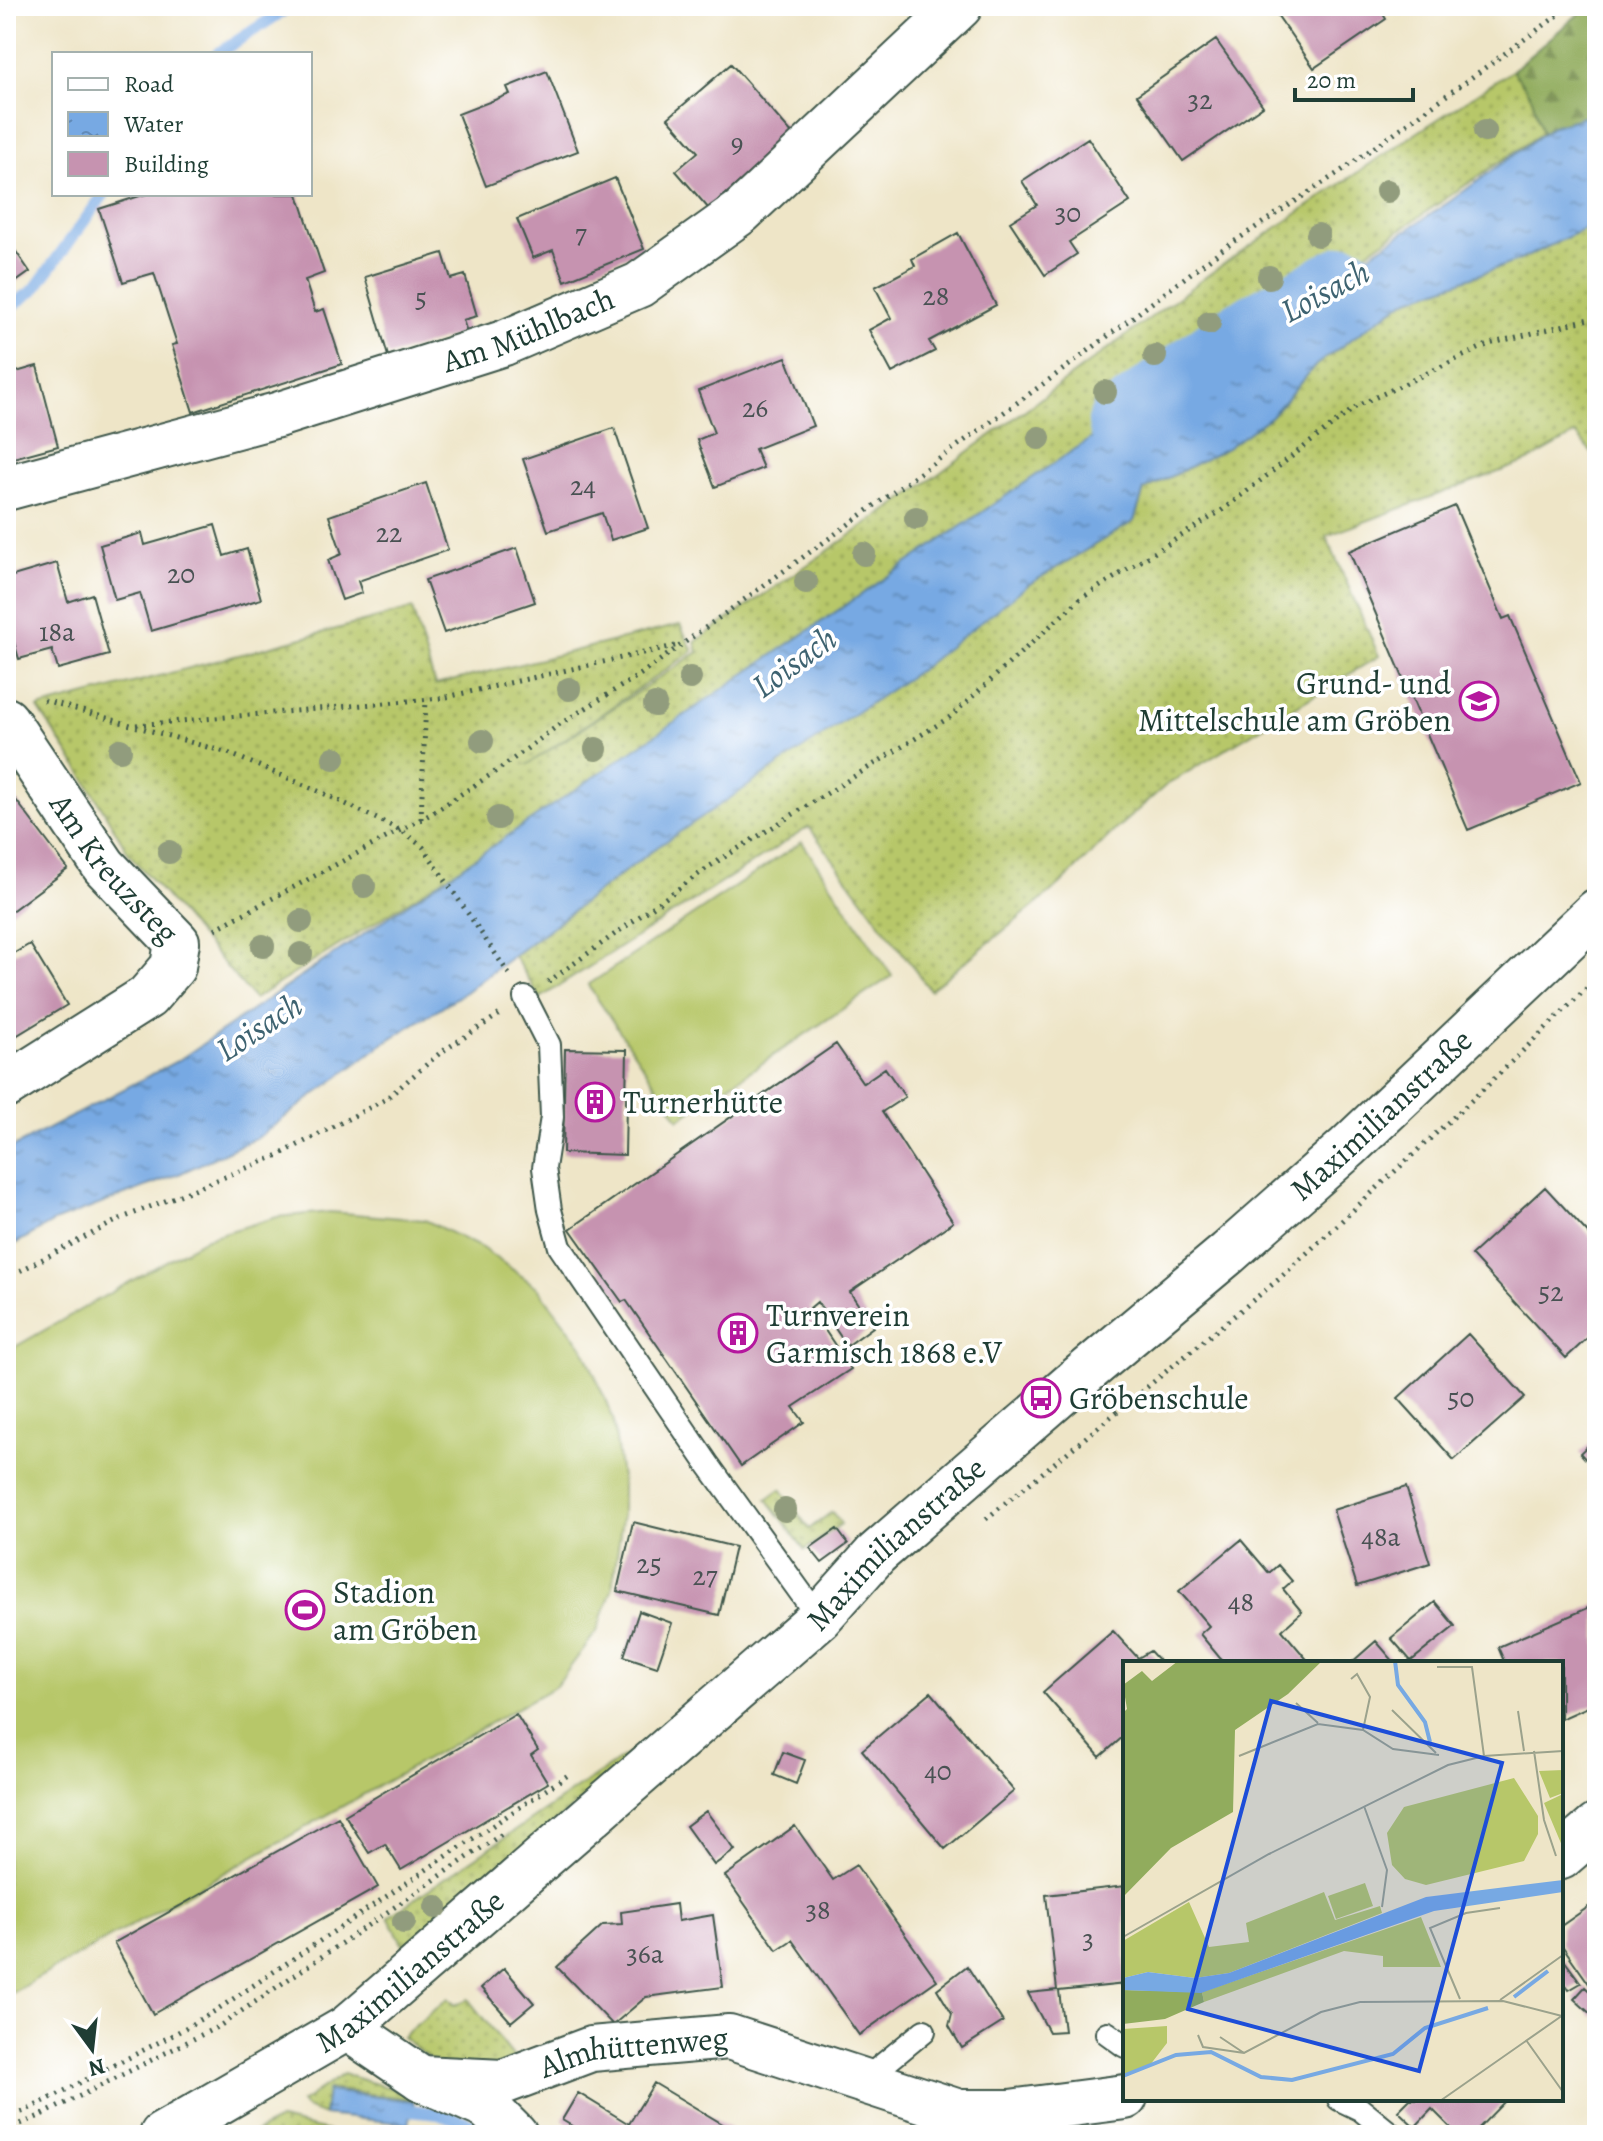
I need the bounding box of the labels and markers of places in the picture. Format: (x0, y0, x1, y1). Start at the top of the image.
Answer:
place label: Grund- und Mittelschule am Gröben (1138, 661, 1452, 742)
school or university icon: Grund- und Mittelschule am Gröben (1458, 680, 1500, 722)
place label: Turnerhütte (623, 1080, 783, 1124)
building icon: Turnerhütte (574, 1081, 616, 1123)
place label: Turnverein Garmisch 1868 e.V (766, 1293, 1003, 1374)
building icon: Turnverein Garmisch 1868 e.V (717, 1312, 759, 1354)
place label: Gröbenschule (1069, 1376, 1249, 1420)
bus stop icon: Gröbenschule (1020, 1377, 1062, 1419)
place label: Stadion am Gröben (333, 1570, 478, 1651)
sports icon: Stadion am Gröben (284, 1589, 326, 1631)

